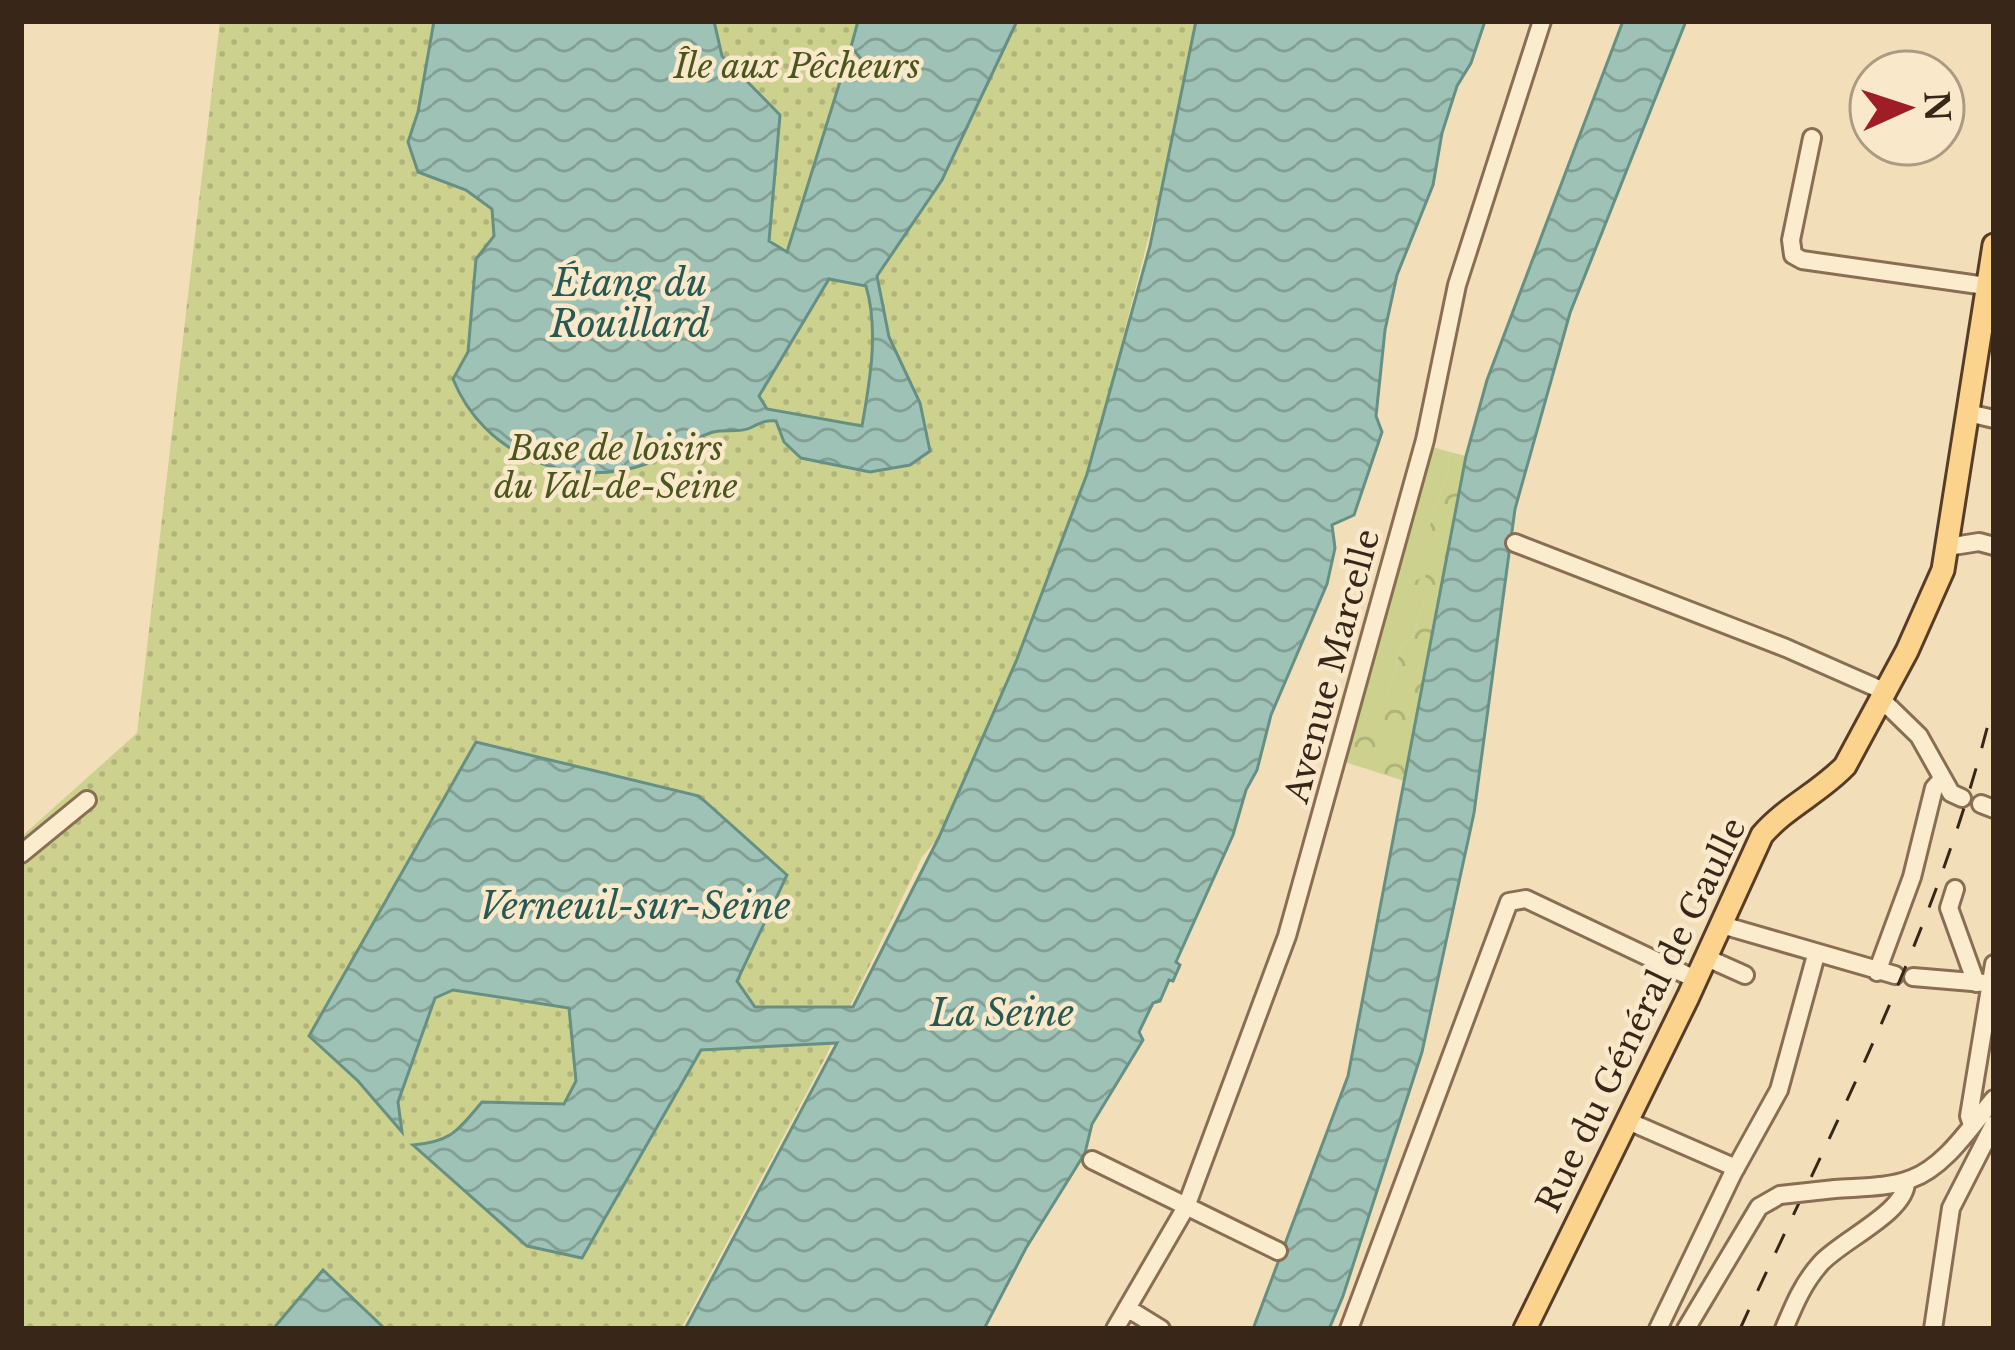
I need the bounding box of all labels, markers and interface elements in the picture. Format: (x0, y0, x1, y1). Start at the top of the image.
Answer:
park label: Île aux Pêcheurs (673, 46, 920, 87)
north arrow (1847, 48, 1967, 168)
text: N (1915, 90, 1958, 123)
water label: Étang du Rouillard (549, 260, 710, 347)
park label: Base de loisirs du Val-de-Seine (494, 428, 738, 507)
street label: Avenue Marcelle (1275, 525, 1388, 808)
street label: Rue du Général de Gaulle (1527, 811, 1755, 1219)
water label: Verneuil-sur-Seine (479, 884, 791, 929)
water label: La Seine (929, 991, 1074, 1036)

